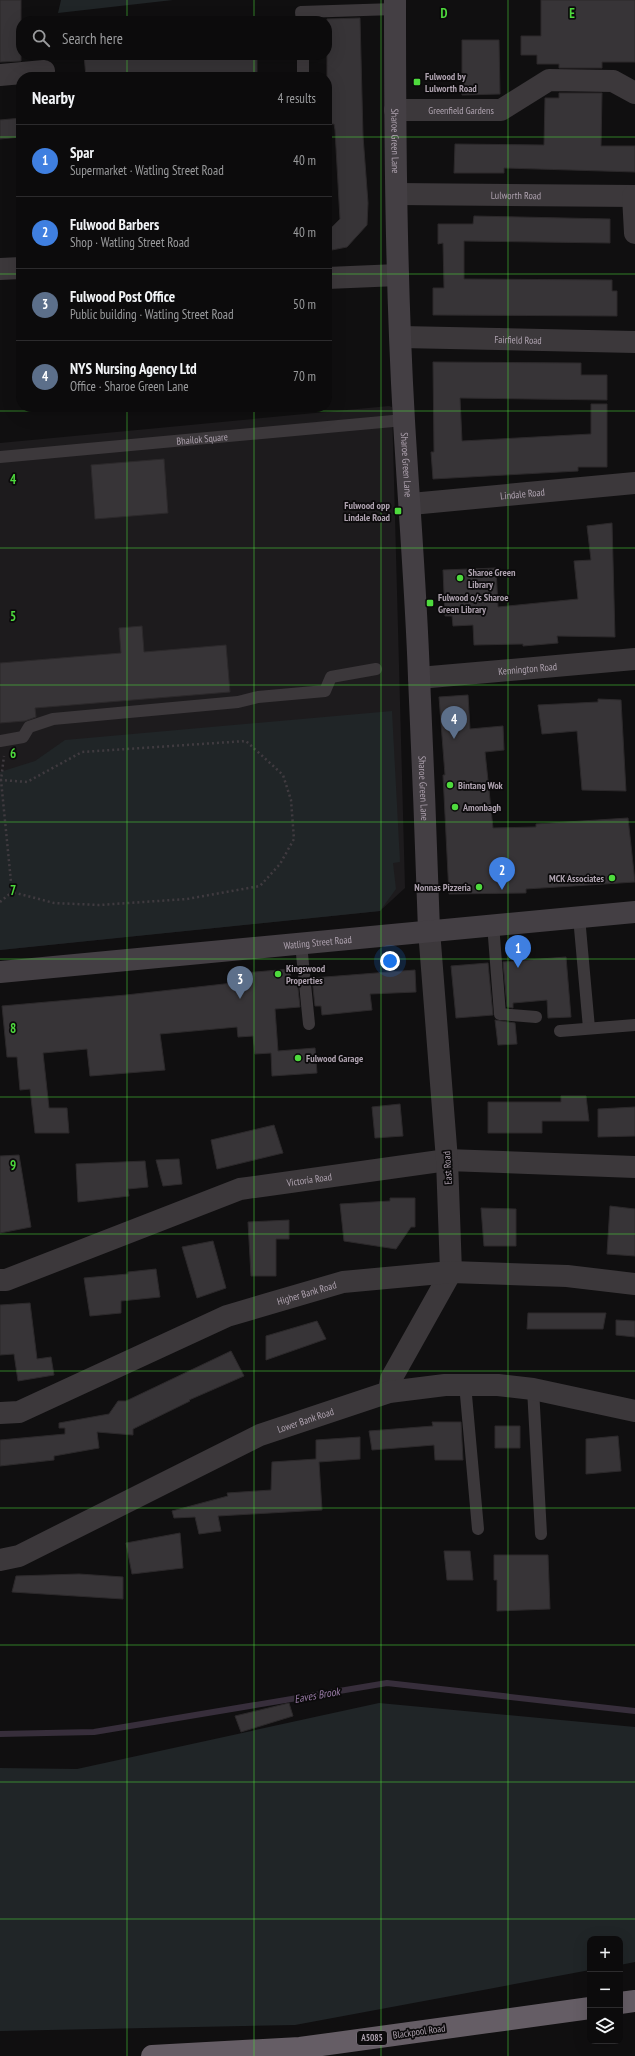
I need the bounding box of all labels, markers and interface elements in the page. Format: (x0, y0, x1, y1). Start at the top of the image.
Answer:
text: D (441, 5, 448, 22)
text: E (569, 5, 575, 22)
search box (16, 16, 332, 60)
icon: search (30, 27, 52, 49)
text: Search here (62, 29, 123, 48)
place label: Fulwood by Lulworth Road (425, 70, 477, 95)
marker: Fulwood by Lulworth Road (412, 77, 422, 87)
text: Nearby (32, 87, 75, 109)
text: 4 results (277, 90, 316, 107)
street label: Greenfield Gardens (428, 104, 494, 117)
street label: Sharoe Green Lane (388, 108, 402, 174)
text: Spar (70, 143, 94, 162)
text: 1 (42, 152, 48, 169)
text: 40 m (293, 152, 316, 169)
text: Supermarket · Watling Street Road (70, 162, 224, 179)
street label: Lulworth Road (491, 189, 541, 202)
text: Fulwood Barbers (70, 215, 159, 234)
text: 2 (42, 224, 48, 241)
text: 40 m (293, 224, 316, 241)
text: Shop · Watling Street Road (70, 234, 189, 251)
text: Fulwood Post Office (70, 287, 175, 306)
text: 3 (42, 296, 48, 313)
text: 50 m (293, 296, 316, 313)
text: Public building · Watling Street Road (70, 306, 234, 323)
street label: Fairfield Road (494, 333, 542, 347)
text: NYS Nursing Agency Ltd (70, 359, 197, 378)
text: 4 (42, 368, 48, 385)
text: 70 m (293, 368, 316, 385)
text: Office · Sharoe Green Lane (70, 378, 189, 395)
street label: Bhailok Square (176, 430, 228, 448)
street label: Sharoe Green Lane (398, 432, 415, 498)
text: 4 (10, 471, 17, 488)
street label: Lindale Road (500, 485, 545, 503)
place label: Fulwood opp Lindale Road (344, 499, 391, 524)
marker: Fulwood opp Lindale Road (393, 506, 403, 516)
place label: Sharoe Green Library (468, 566, 516, 591)
marker: Sharoe Green Library (455, 573, 465, 583)
place label: Fulwood o/s Sharoe Green Library (438, 591, 509, 616)
marker: Fulwood o/s Sharoe Green Library (425, 598, 435, 608)
text: 5 (10, 608, 16, 625)
street label: Kennington Road (498, 660, 558, 678)
pin: 4 (441, 706, 467, 739)
text: 6 (10, 745, 16, 762)
street label: Sharoe Green Lane (415, 756, 431, 821)
place label: Bintang Wok (458, 779, 504, 792)
marker: Bintang Wok (445, 780, 455, 790)
place label: Amonbagh (462, 801, 502, 814)
marker: Amonbagh (450, 802, 460, 812)
pin: 2 (489, 857, 515, 890)
place label: MCK Associates (549, 872, 604, 885)
marker: MCK Associates (607, 873, 617, 883)
place label: Nonnas Pizzeria (414, 881, 471, 894)
text: 7 (10, 882, 16, 899)
marker: Nonnas Pizzeria (474, 882, 484, 892)
street label: Watling Street Road (283, 933, 352, 952)
pin: 1 (505, 935, 531, 968)
your location (380, 951, 400, 971)
place label: Kingswood Properties (286, 962, 326, 987)
pin: 3 (227, 966, 253, 999)
marker: Kingswood Properties (273, 969, 283, 979)
text: 8 (10, 1020, 16, 1037)
place label: Fulwood Garage (306, 1052, 363, 1065)
marker: Fulwood Garage (293, 1053, 303, 1063)
street label: East Road (440, 1151, 455, 1185)
text: 9 (10, 1157, 16, 1174)
street label: Victoria Road (285, 1170, 333, 1190)
street label: Higher Bank Road (275, 1278, 338, 1308)
street label: Lower Bank Road (276, 1405, 336, 1436)
water label: Eaves Brook (293, 1684, 343, 1706)
map controls (587, 1936, 623, 2044)
button: + (587, 1936, 623, 1972)
button: − (587, 1972, 623, 2008)
button: layers (587, 2008, 623, 2044)
street label: Blackpool Road (392, 2021, 446, 2042)
road number: A5085 (357, 2031, 387, 2045)

